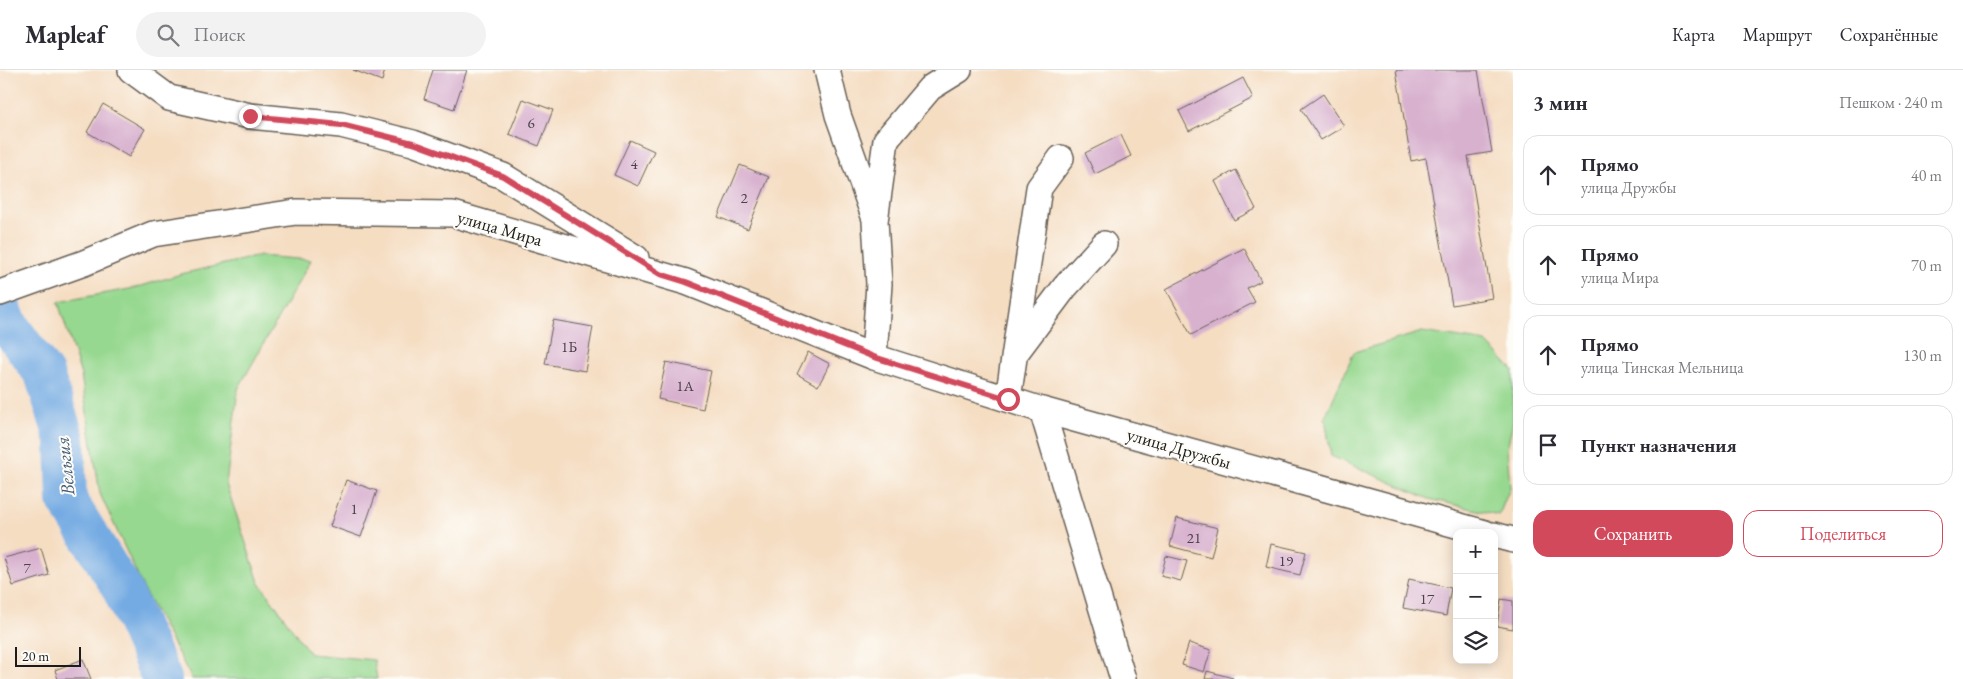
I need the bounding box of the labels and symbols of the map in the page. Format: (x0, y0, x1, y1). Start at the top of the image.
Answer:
route end (239, 105, 262, 128)
house number: 6 (527, 113, 535, 132)
house number: 4 (630, 154, 638, 173)
house number: 2 (740, 188, 748, 207)
street label: улица Мира (455, 205, 546, 251)
house number: 1Б (561, 337, 577, 356)
house number: 1А (676, 376, 694, 395)
route start (997, 388, 1020, 411)
street label: улица Дружбы (1124, 422, 1234, 474)
water label: Вельгия (49, 435, 81, 498)
house number: 1 (350, 499, 358, 518)
house number: 21 (1187, 528, 1201, 547)
house number: 19 (1279, 551, 1293, 570)
house number: 7 (23, 558, 31, 577)
house number: 17 (1420, 589, 1435, 608)
scale bar (15, 644, 81, 667)

